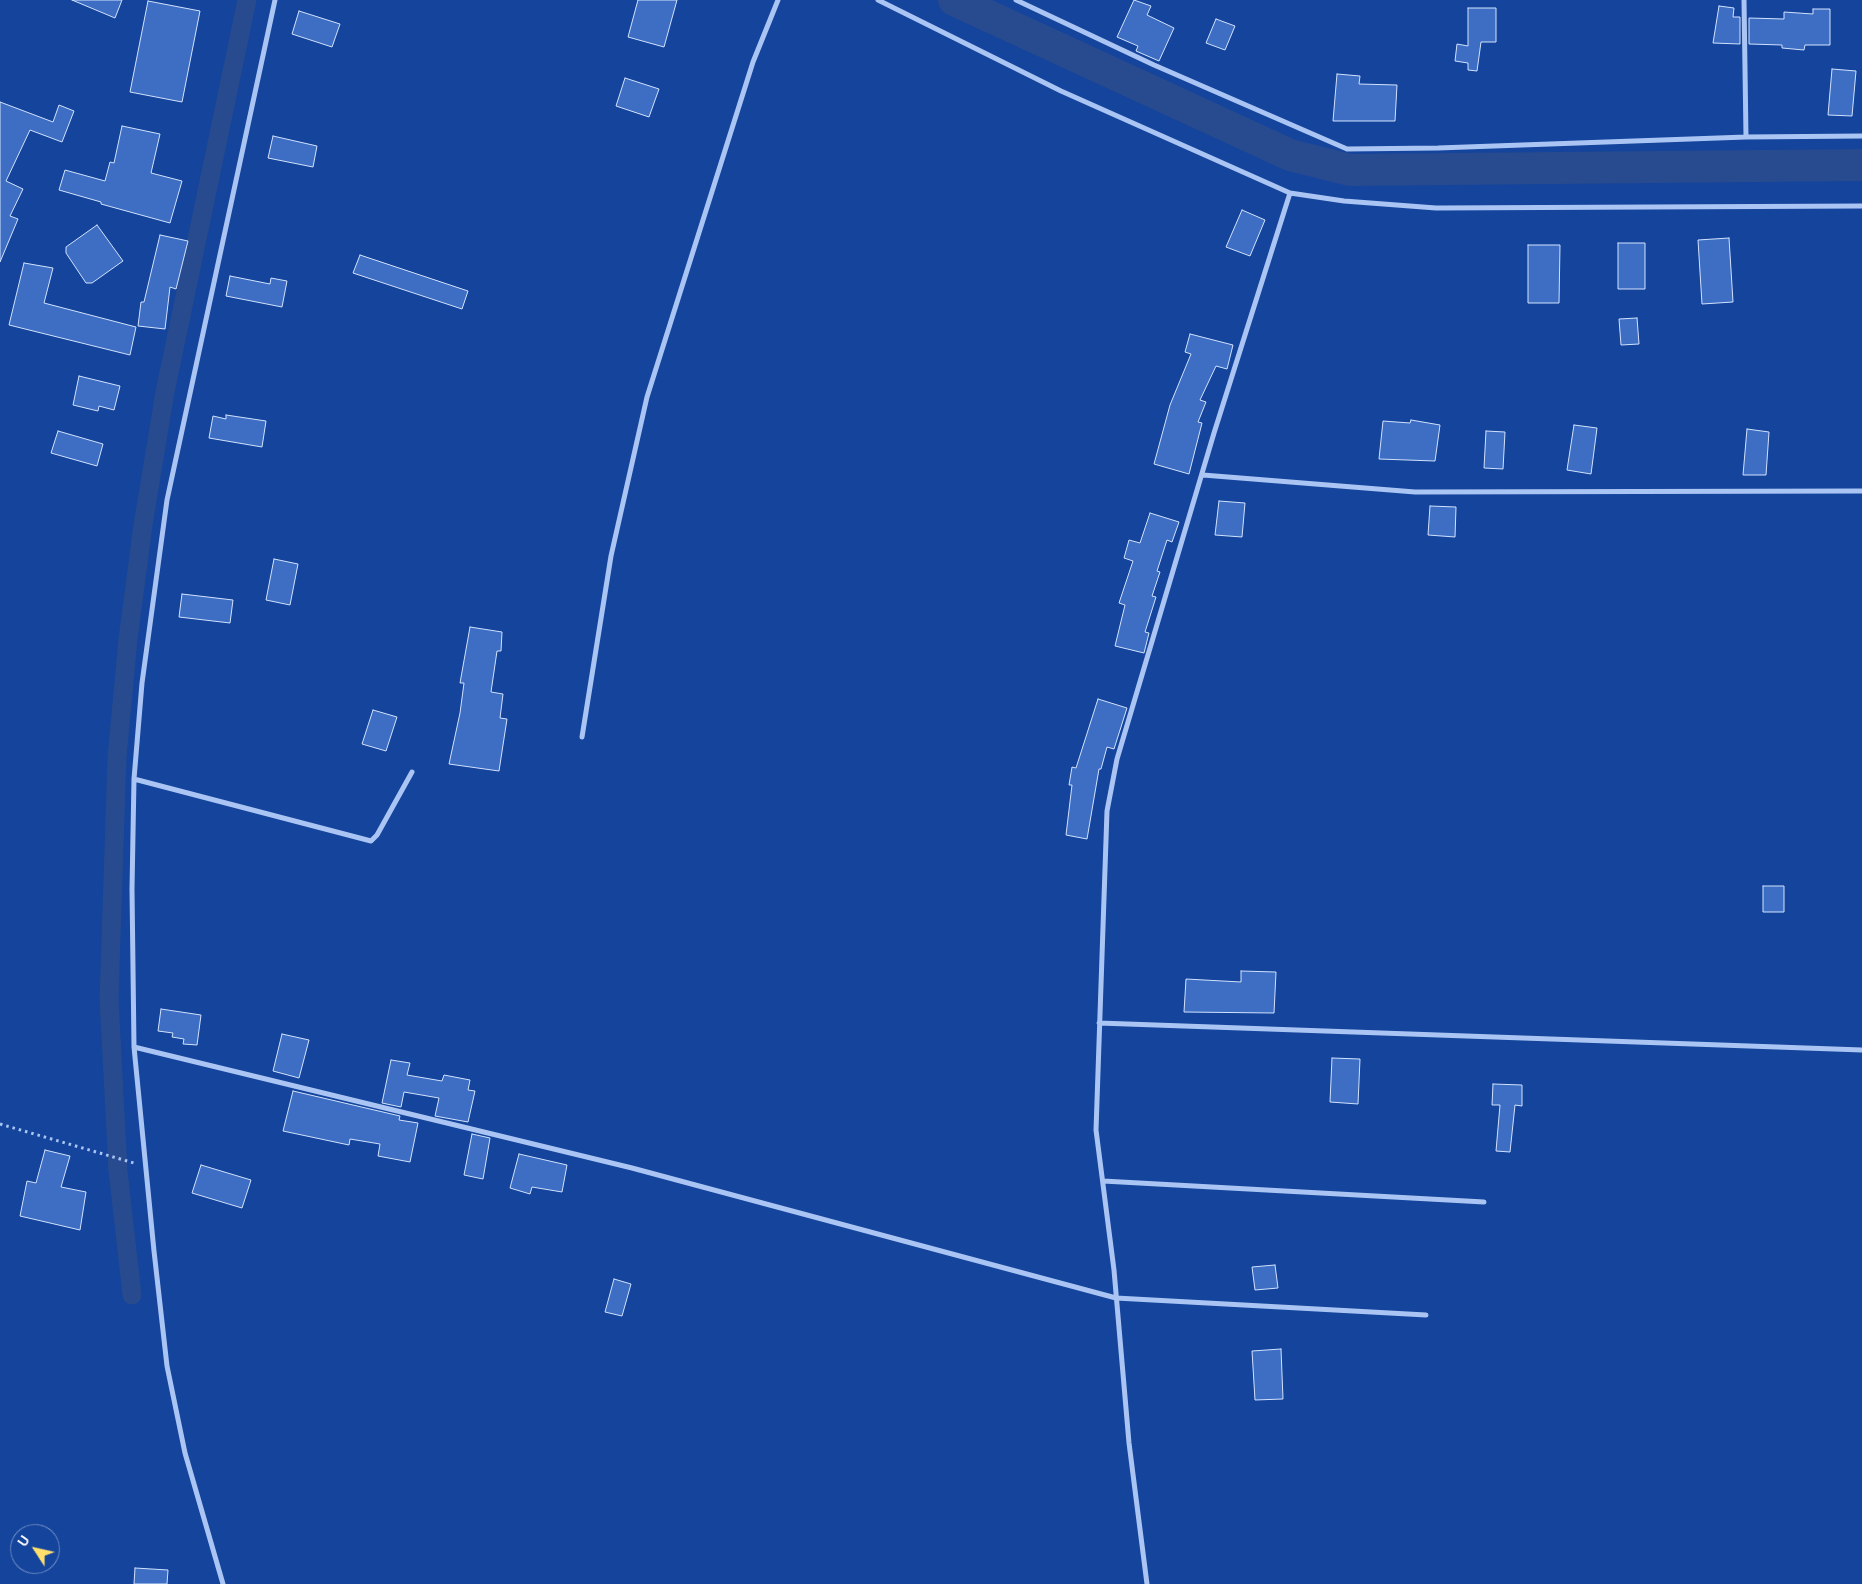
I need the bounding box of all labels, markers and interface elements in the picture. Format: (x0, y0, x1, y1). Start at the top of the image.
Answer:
north arrow (10, 1524, 60, 1574)
text: U (13, 1532, 34, 1550)

